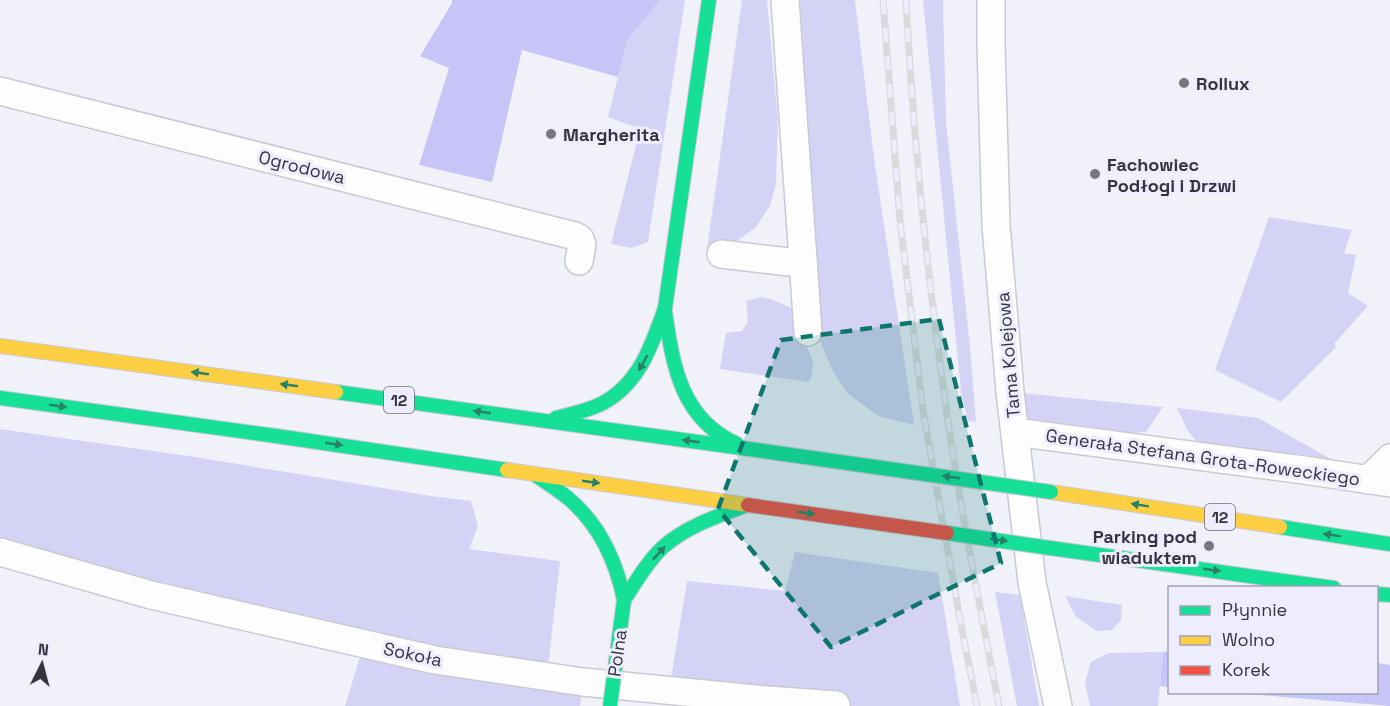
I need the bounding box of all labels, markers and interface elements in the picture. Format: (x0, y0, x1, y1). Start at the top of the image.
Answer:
place label: Rollux (1196, 72, 1250, 95)
marker: Rollux (1177, 76, 1191, 90)
place label: Margherita (563, 123, 660, 146)
marker: Margherita (544, 127, 558, 141)
street label: Ogrodowa (256, 145, 348, 189)
place label: Fachowiec Podłogi i Drzwi (1107, 153, 1236, 197)
marker: Fachowiec Podłogi i Drzwi (1088, 167, 1102, 181)
street label: Tama Kolejowa (991, 291, 1025, 419)
one-way arrow (638, 354, 648, 371)
one-way arrow (190, 368, 209, 377)
one-way arrow (280, 380, 299, 390)
road number: 12 (384, 387, 414, 413)
one-way arrow (49, 401, 68, 410)
one-way arrow (473, 408, 492, 417)
street label: Generała Stefana Grota-Roweckiego (1044, 424, 1362, 490)
one-way arrow (682, 436, 701, 445)
one-way arrow (325, 440, 344, 449)
one-way arrow (942, 473, 961, 482)
one-way arrow (582, 478, 601, 487)
one-way arrow (1130, 500, 1149, 509)
road number: 12 (1205, 504, 1235, 530)
one-way arrow (797, 509, 816, 518)
place label: Parking pod wiaduktem (1093, 525, 1197, 569)
one-way arrow (1323, 531, 1342, 540)
one-way arrow (990, 536, 1009, 545)
marker: Parking pod wiaduktem (1202, 539, 1216, 553)
one-way arrow (652, 545, 666, 560)
one-way arrow (1202, 566, 1221, 575)
legend (1168, 586, 1378, 694)
text: Płynnie (1222, 598, 1287, 621)
street label: Polna (602, 628, 632, 678)
text: Wolno (1222, 628, 1275, 651)
north arrow (12, 634, 72, 694)
street label: Sokoła (382, 637, 444, 671)
text: N (37, 639, 50, 661)
text: Korek (1222, 658, 1271, 681)

